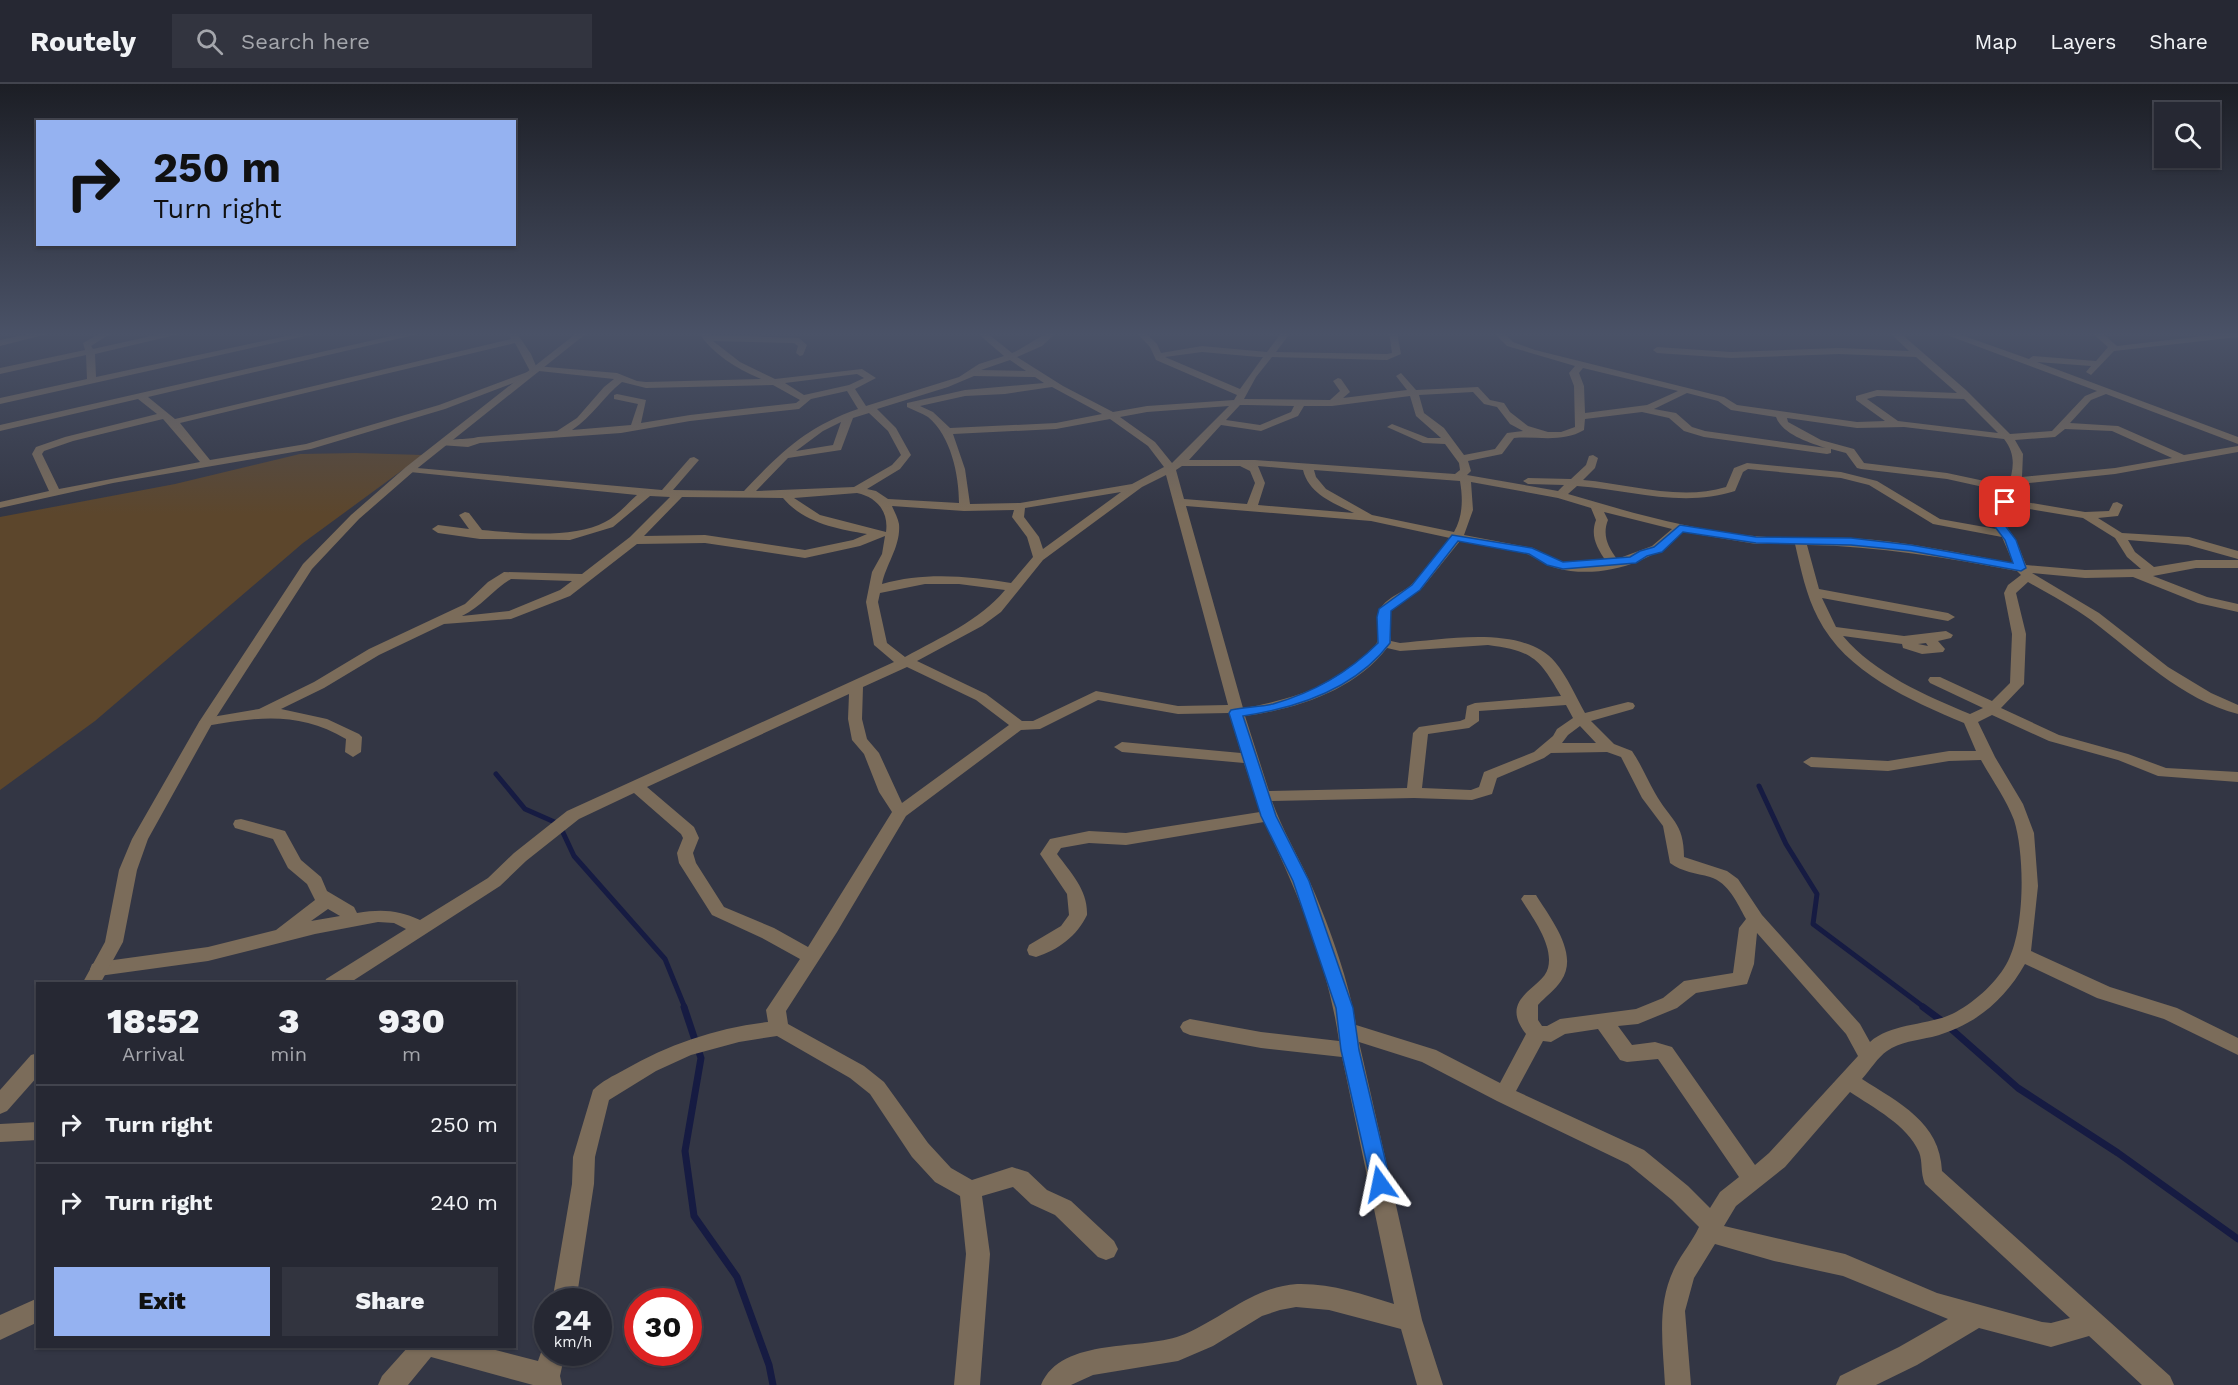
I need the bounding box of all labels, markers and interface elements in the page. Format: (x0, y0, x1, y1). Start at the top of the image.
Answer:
search box (172, 14, 592, 68)
text: Routely (30, 25, 136, 58)
icon: search (193, 25, 226, 58)
text: Search here (241, 29, 370, 54)
text: Map (1974, 29, 2017, 54)
text: Layers (2050, 29, 2116, 54)
text: Share (2149, 29, 2208, 54)
map controls (2154, 102, 2220, 168)
button: search (2154, 102, 2220, 168)
text: 250 m (153, 143, 281, 192)
icon: right (54, 144, 132, 222)
text: Turn right (153, 193, 282, 225)
pin (1979, 476, 2030, 527)
icon: arrive (1988, 485, 2021, 518)
text: 18:52 (107, 1000, 199, 1042)
text: 3 (278, 1000, 299, 1042)
text: 930 (378, 1000, 445, 1042)
text: Arrival (122, 1042, 184, 1066)
text: min (270, 1042, 307, 1066)
text: m (402, 1042, 421, 1066)
icon: right (54, 1108, 87, 1141)
text: Turn right (105, 1112, 212, 1137)
text: 250 m (430, 1112, 498, 1137)
position arrow (1348, 1152, 1412, 1216)
icon: right (54, 1186, 87, 1219)
text: Turn right (105, 1190, 212, 1215)
text: 240 m (430, 1190, 498, 1215)
button: Exit (54, 1267, 270, 1336)
button: Share (282, 1267, 498, 1336)
speed limit sign: 30 (624, 1288, 702, 1366)
text: 24 (555, 1302, 591, 1337)
text: km/h (554, 1333, 592, 1351)

